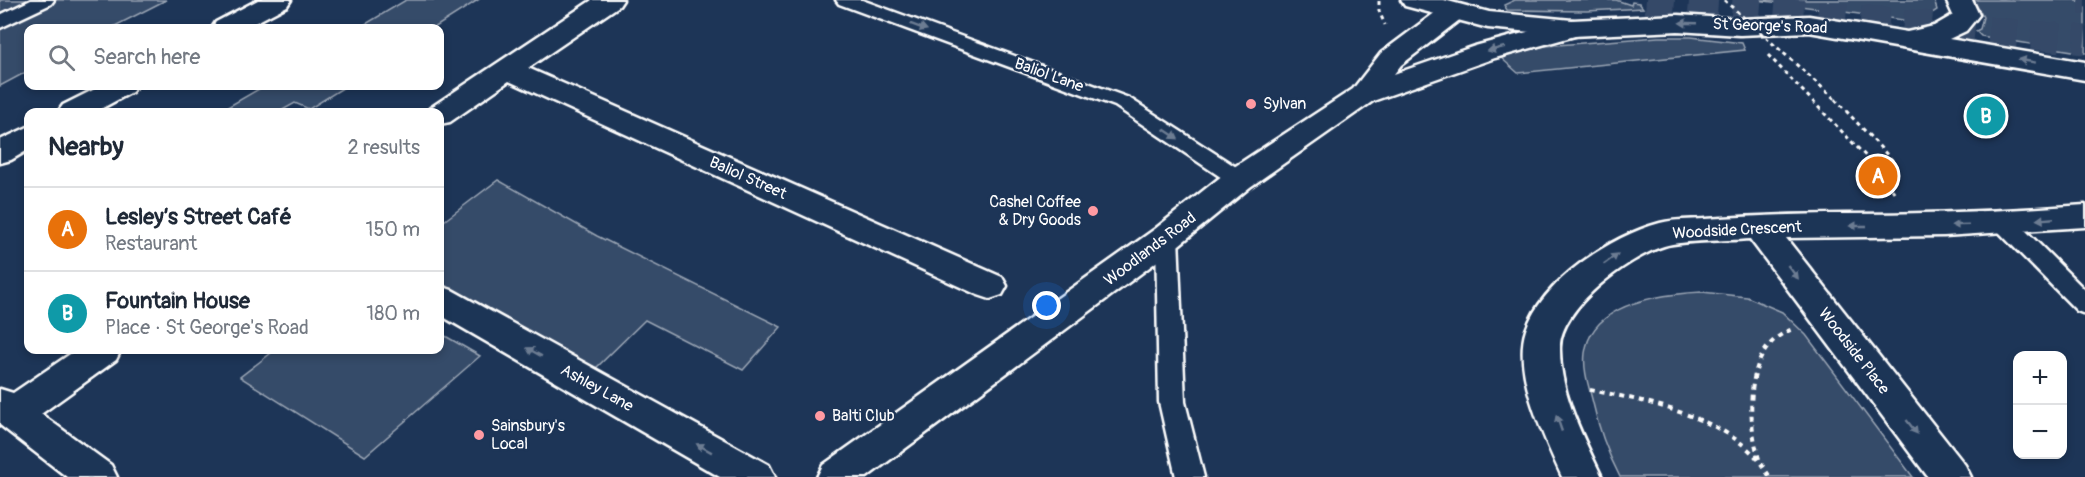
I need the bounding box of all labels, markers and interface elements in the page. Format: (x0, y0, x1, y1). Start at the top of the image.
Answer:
street label: St George's Road (1712, 14, 1828, 38)
one-way arrow (1679, 19, 1698, 28)
one-way arrow (910, 23, 928, 33)
search box (24, 24, 444, 90)
icon: search (45, 41, 78, 74)
text: Search here (93, 43, 200, 71)
one-way arrow (1486, 45, 1505, 55)
street label: Baliol Lane (1012, 53, 1086, 97)
one-way arrow (2017, 56, 2036, 65)
place label: Sylvan (1263, 94, 1306, 114)
pin: B (1966, 94, 2006, 138)
marker: Sylvan (1244, 97, 1258, 111)
one-way arrow (1163, 128, 1179, 139)
text: Nearby (48, 131, 124, 163)
text: 2 results (348, 135, 420, 160)
street label: Baliol Street (706, 152, 790, 204)
pin: A (1858, 154, 1898, 198)
place label: Cashel Coffee & Dry Goods (989, 192, 1081, 230)
text: Lesley’s Street Café (105, 203, 292, 231)
marker: Cashel Coffee & Dry Goods (1086, 204, 1100, 218)
street label: Woodlands Road (1100, 208, 1200, 290)
one-way arrow (2035, 215, 2054, 224)
text: A (61, 217, 74, 242)
text: 150 m (366, 217, 420, 242)
street label: Woodside Crescent (1672, 217, 1803, 243)
one-way arrow (1951, 220, 1970, 229)
one-way arrow (1849, 221, 1868, 231)
text: Restaurant (105, 231, 197, 256)
one-way arrow (1603, 253, 1619, 265)
one-way arrow (1787, 265, 1799, 280)
text: Fountain House (105, 287, 250, 315)
your location (1032, 291, 1061, 320)
text: B (62, 301, 73, 326)
text: 180 m (366, 301, 420, 326)
street label: Woodside Place (1814, 304, 1894, 398)
text: Place · St George's Road (105, 315, 309, 340)
one-way arrow (525, 347, 542, 357)
map controls (2013, 351, 2067, 459)
button: + (2013, 351, 2067, 405)
street label: Ashley Lane (557, 360, 637, 416)
button: − (2013, 405, 2067, 459)
place label: Balti Club (832, 406, 895, 426)
marker: Balti Club (813, 409, 827, 423)
one-way arrow (1553, 414, 1563, 432)
place label: Sainsbury's Local (491, 416, 565, 454)
one-way arrow (1906, 419, 1919, 435)
marker: Sainsbury's Local (472, 428, 486, 442)
one-way arrow (695, 443, 712, 453)

